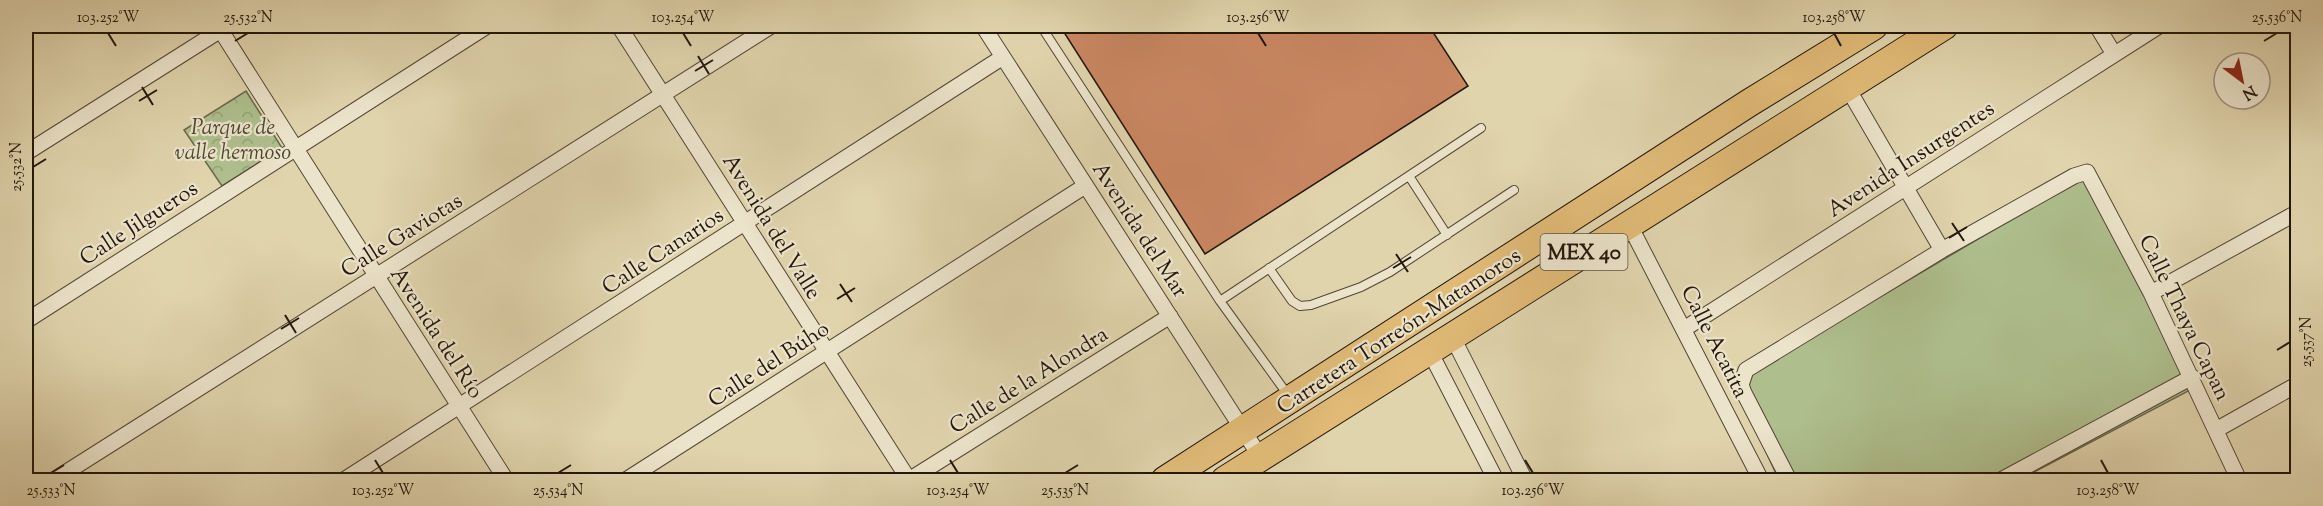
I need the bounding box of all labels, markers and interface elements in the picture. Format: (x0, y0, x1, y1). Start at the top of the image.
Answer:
text: 103.252°W (77, 8, 139, 29)
text: 25.532°N (223, 8, 273, 29)
text: 103.254°W (652, 8, 715, 29)
text: 103.256°W (1227, 8, 1290, 29)
text: 103.258°W (1803, 8, 1866, 29)
text: 25.536°N (2252, 8, 2302, 29)
north arrow (2212, 51, 2272, 111)
text: N (2237, 78, 2260, 105)
street label: Avenida Insurgentes (1822, 94, 2002, 227)
park label: Parque de valle hermoso (175, 113, 291, 170)
text: 25.532°N (7, 142, 28, 192)
street label: Avenida del Valle (713, 149, 828, 307)
street label: Avenida del Mar (1083, 157, 1194, 305)
street label: Calle Jilgueros (74, 174, 205, 275)
street label: Calle Gaviotas (335, 186, 470, 287)
street label: Calle Canarios (596, 201, 731, 304)
street label: Calle Thaya Capan (2129, 230, 2237, 407)
road number: MEX 40 (1540, 234, 1628, 270)
street label: Carretera Torreón-Matamoros (1271, 241, 1528, 424)
street label: Avenida del Río (381, 261, 490, 406)
street label: Calle Acatita (1671, 281, 1755, 404)
street label: Calle del Búho (703, 314, 837, 417)
text: 25.537°N (2297, 317, 2318, 367)
street label: Calle de la Alondra (944, 320, 1115, 443)
text: 25.533°N (27, 481, 75, 502)
text: 103.252°W (352, 481, 414, 502)
text: 25.534°N (533, 481, 583, 502)
text: 103.254°W (927, 481, 990, 502)
text: 25.535°N (1041, 481, 1089, 502)
text: 103.256°W (1502, 481, 1565, 502)
text: 103.258°W (2077, 481, 2140, 502)

